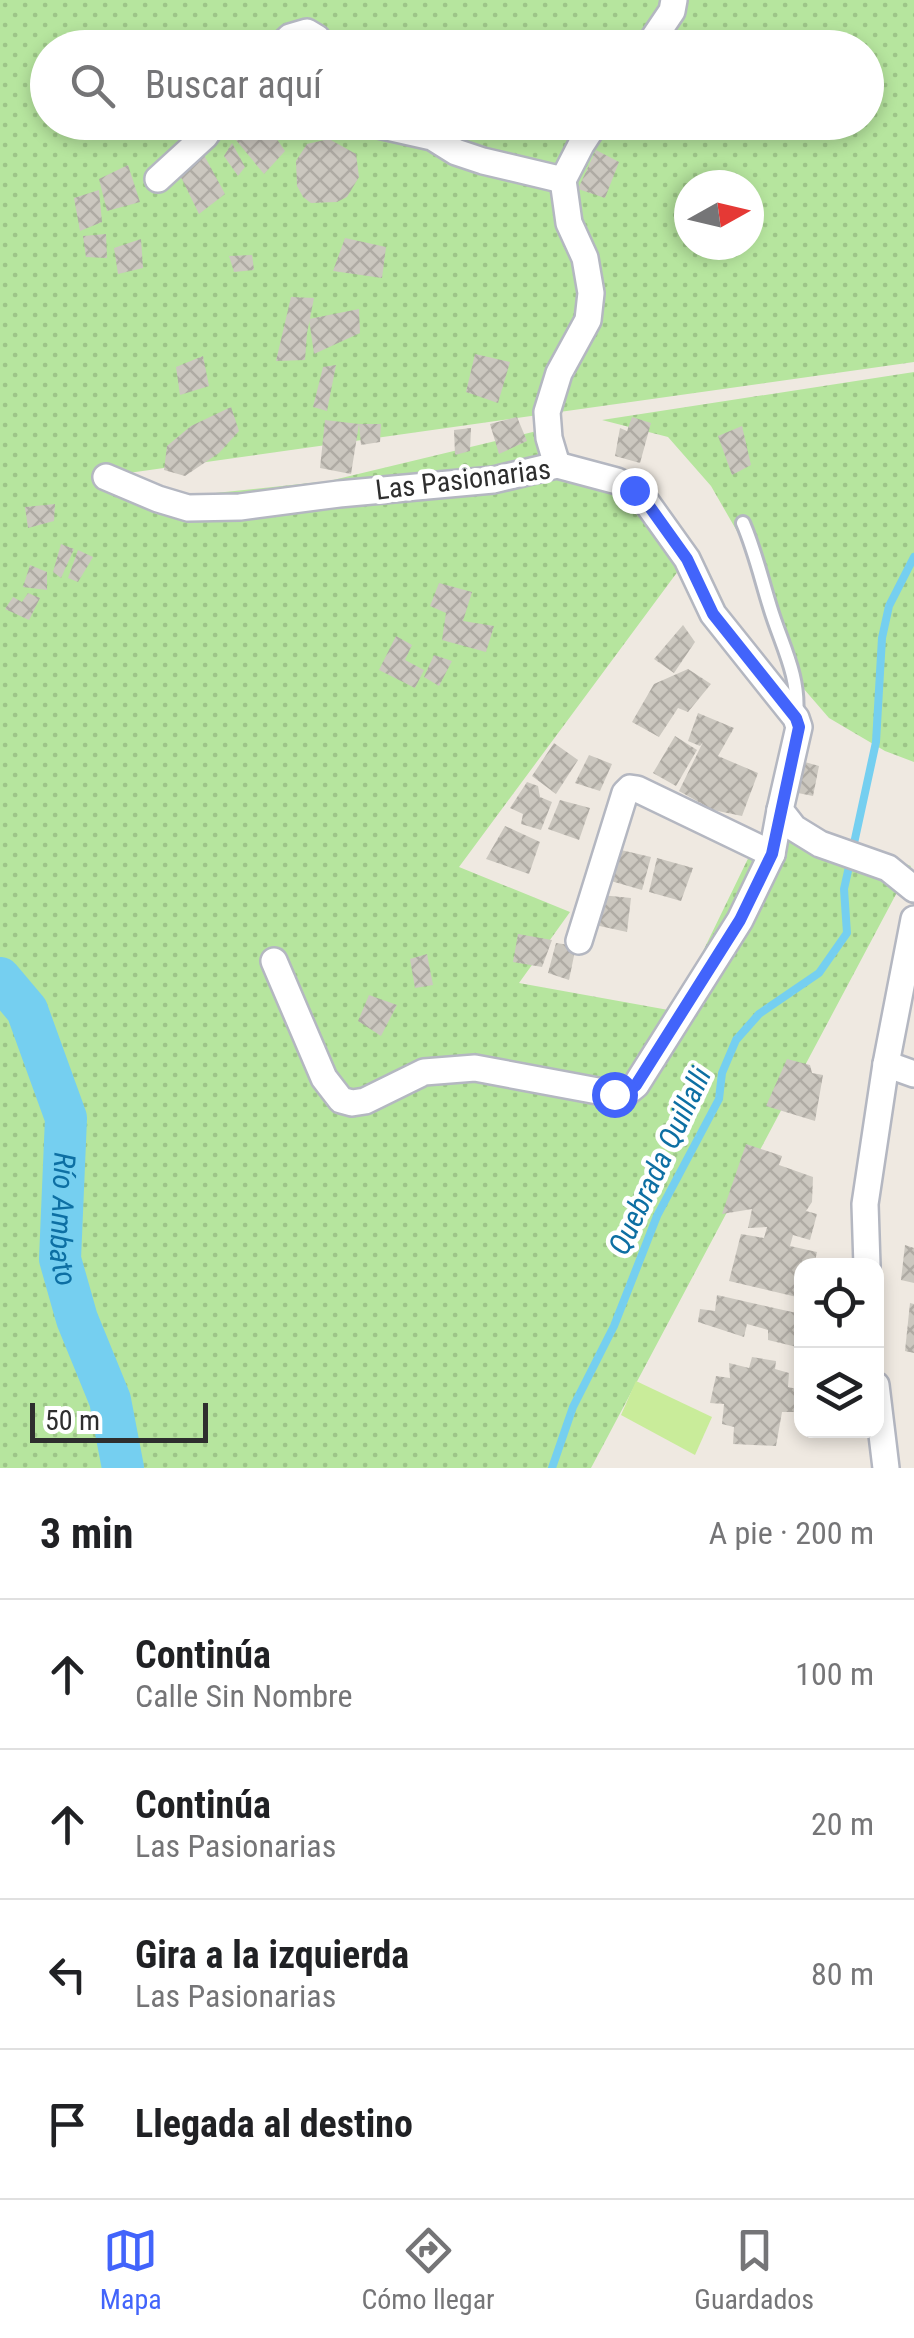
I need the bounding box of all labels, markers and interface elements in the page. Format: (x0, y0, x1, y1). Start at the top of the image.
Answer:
search box (30, 30, 884, 140)
icon: search (65, 58, 120, 113)
text: Buscar aquí (145, 63, 322, 107)
north arrow (674, 170, 764, 260)
street label: Las Pasionarias (374, 452, 552, 507)
route end (612, 468, 658, 514)
water label: Quebrada Quillalli (601, 1061, 718, 1260)
route start (592, 1072, 638, 1118)
water label: Río Ambato (43, 1152, 85, 1290)
map controls (794, 1258, 884, 1438)
button: locate (794, 1258, 884, 1348)
button: layers (794, 1348, 884, 1438)
scale bar (30, 1398, 208, 1442)
text: 50 m (45, 1404, 100, 1437)
text: 3 min (40, 1509, 133, 1558)
text: A pie · 200 m (709, 1514, 874, 1552)
text: Continúa (135, 1633, 271, 1677)
icon: ahead (40, 1647, 95, 1702)
text: 100 m (795, 1655, 874, 1693)
text: Calle Sin Nombre (135, 1677, 353, 1715)
text: Continúa (135, 1783, 271, 1827)
icon: ahead (40, 1797, 95, 1852)
text: 20 m (811, 1805, 874, 1843)
text: Las Pasionarias (135, 1827, 336, 1865)
text: Gira a la izquierda (135, 1933, 409, 1977)
icon: left (40, 1947, 95, 2002)
text: 80 m (811, 1955, 874, 1993)
text: Las Pasionarias (135, 1977, 336, 2015)
icon: arrive (40, 2097, 95, 2152)
text: Llegada al destino (135, 2102, 413, 2146)
tab: Mapa (100, 2223, 162, 2316)
tab: Cómo llegar (361, 2223, 495, 2316)
tab: Guardados (694, 2223, 814, 2316)

